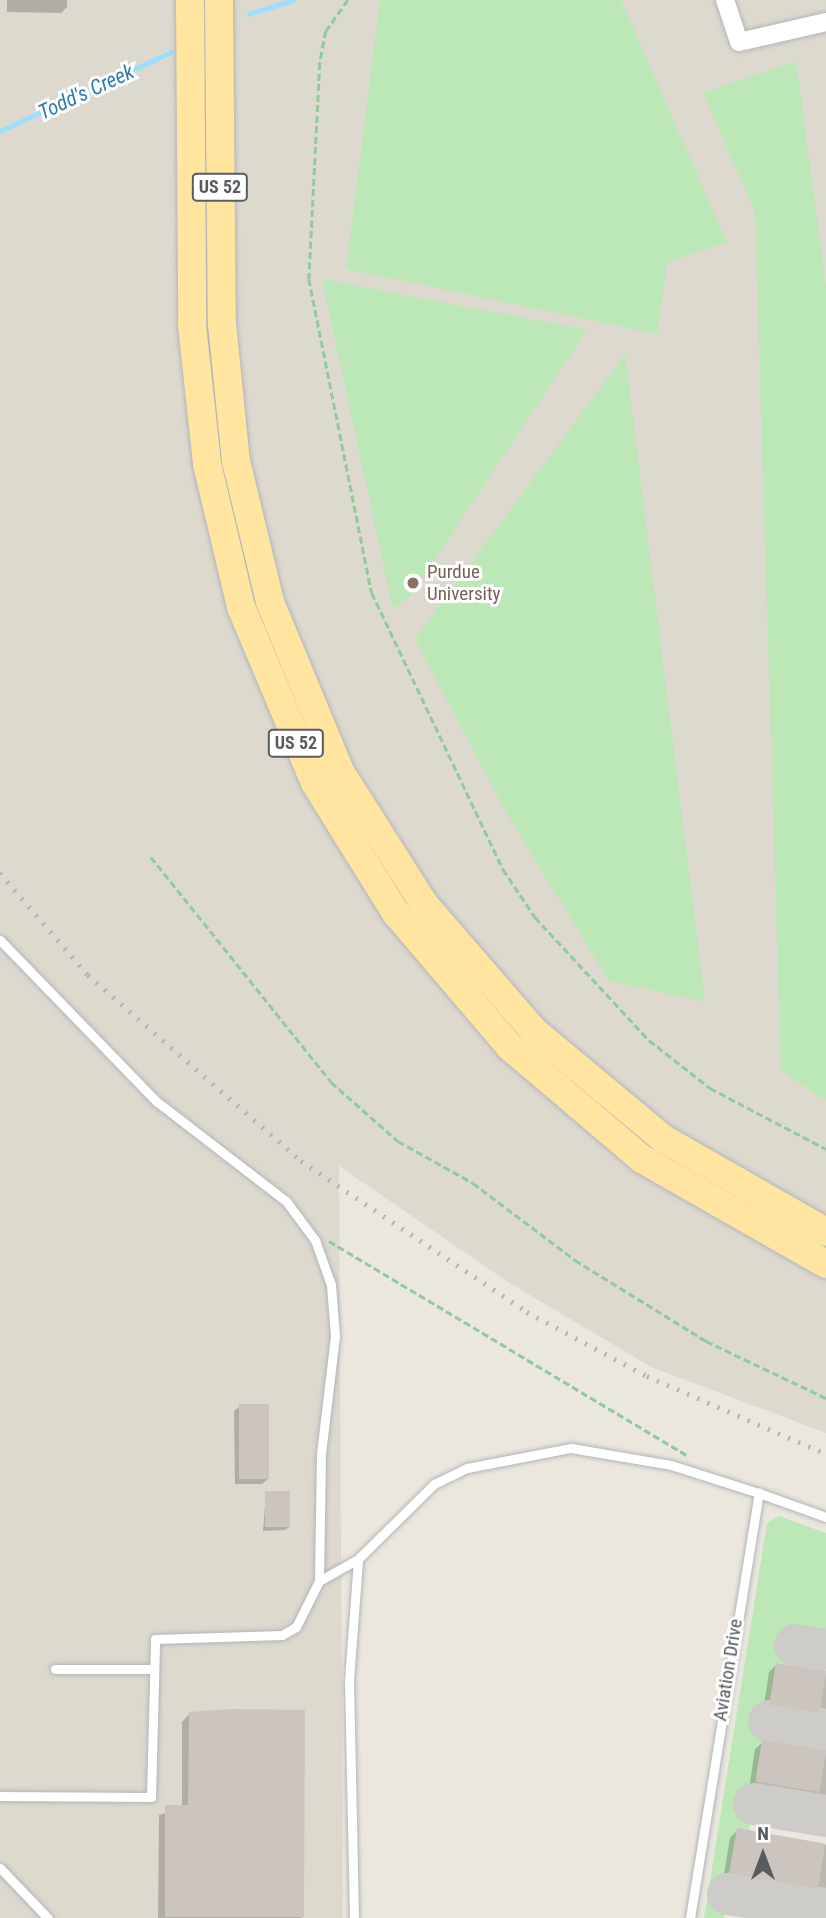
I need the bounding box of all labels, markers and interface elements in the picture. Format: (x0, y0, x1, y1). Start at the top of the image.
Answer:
water label: Todd's Creek (34, 59, 138, 125)
road number: US 52 (190, 172, 250, 202)
place label: Purdue University (427, 561, 500, 605)
marker: Purdue University (405, 575, 421, 591)
road number: US 52 (266, 728, 326, 758)
street label: Aviation Drive (709, 1617, 747, 1723)
north arrow (728, 1820, 798, 1890)
text: N (757, 1822, 769, 1845)

